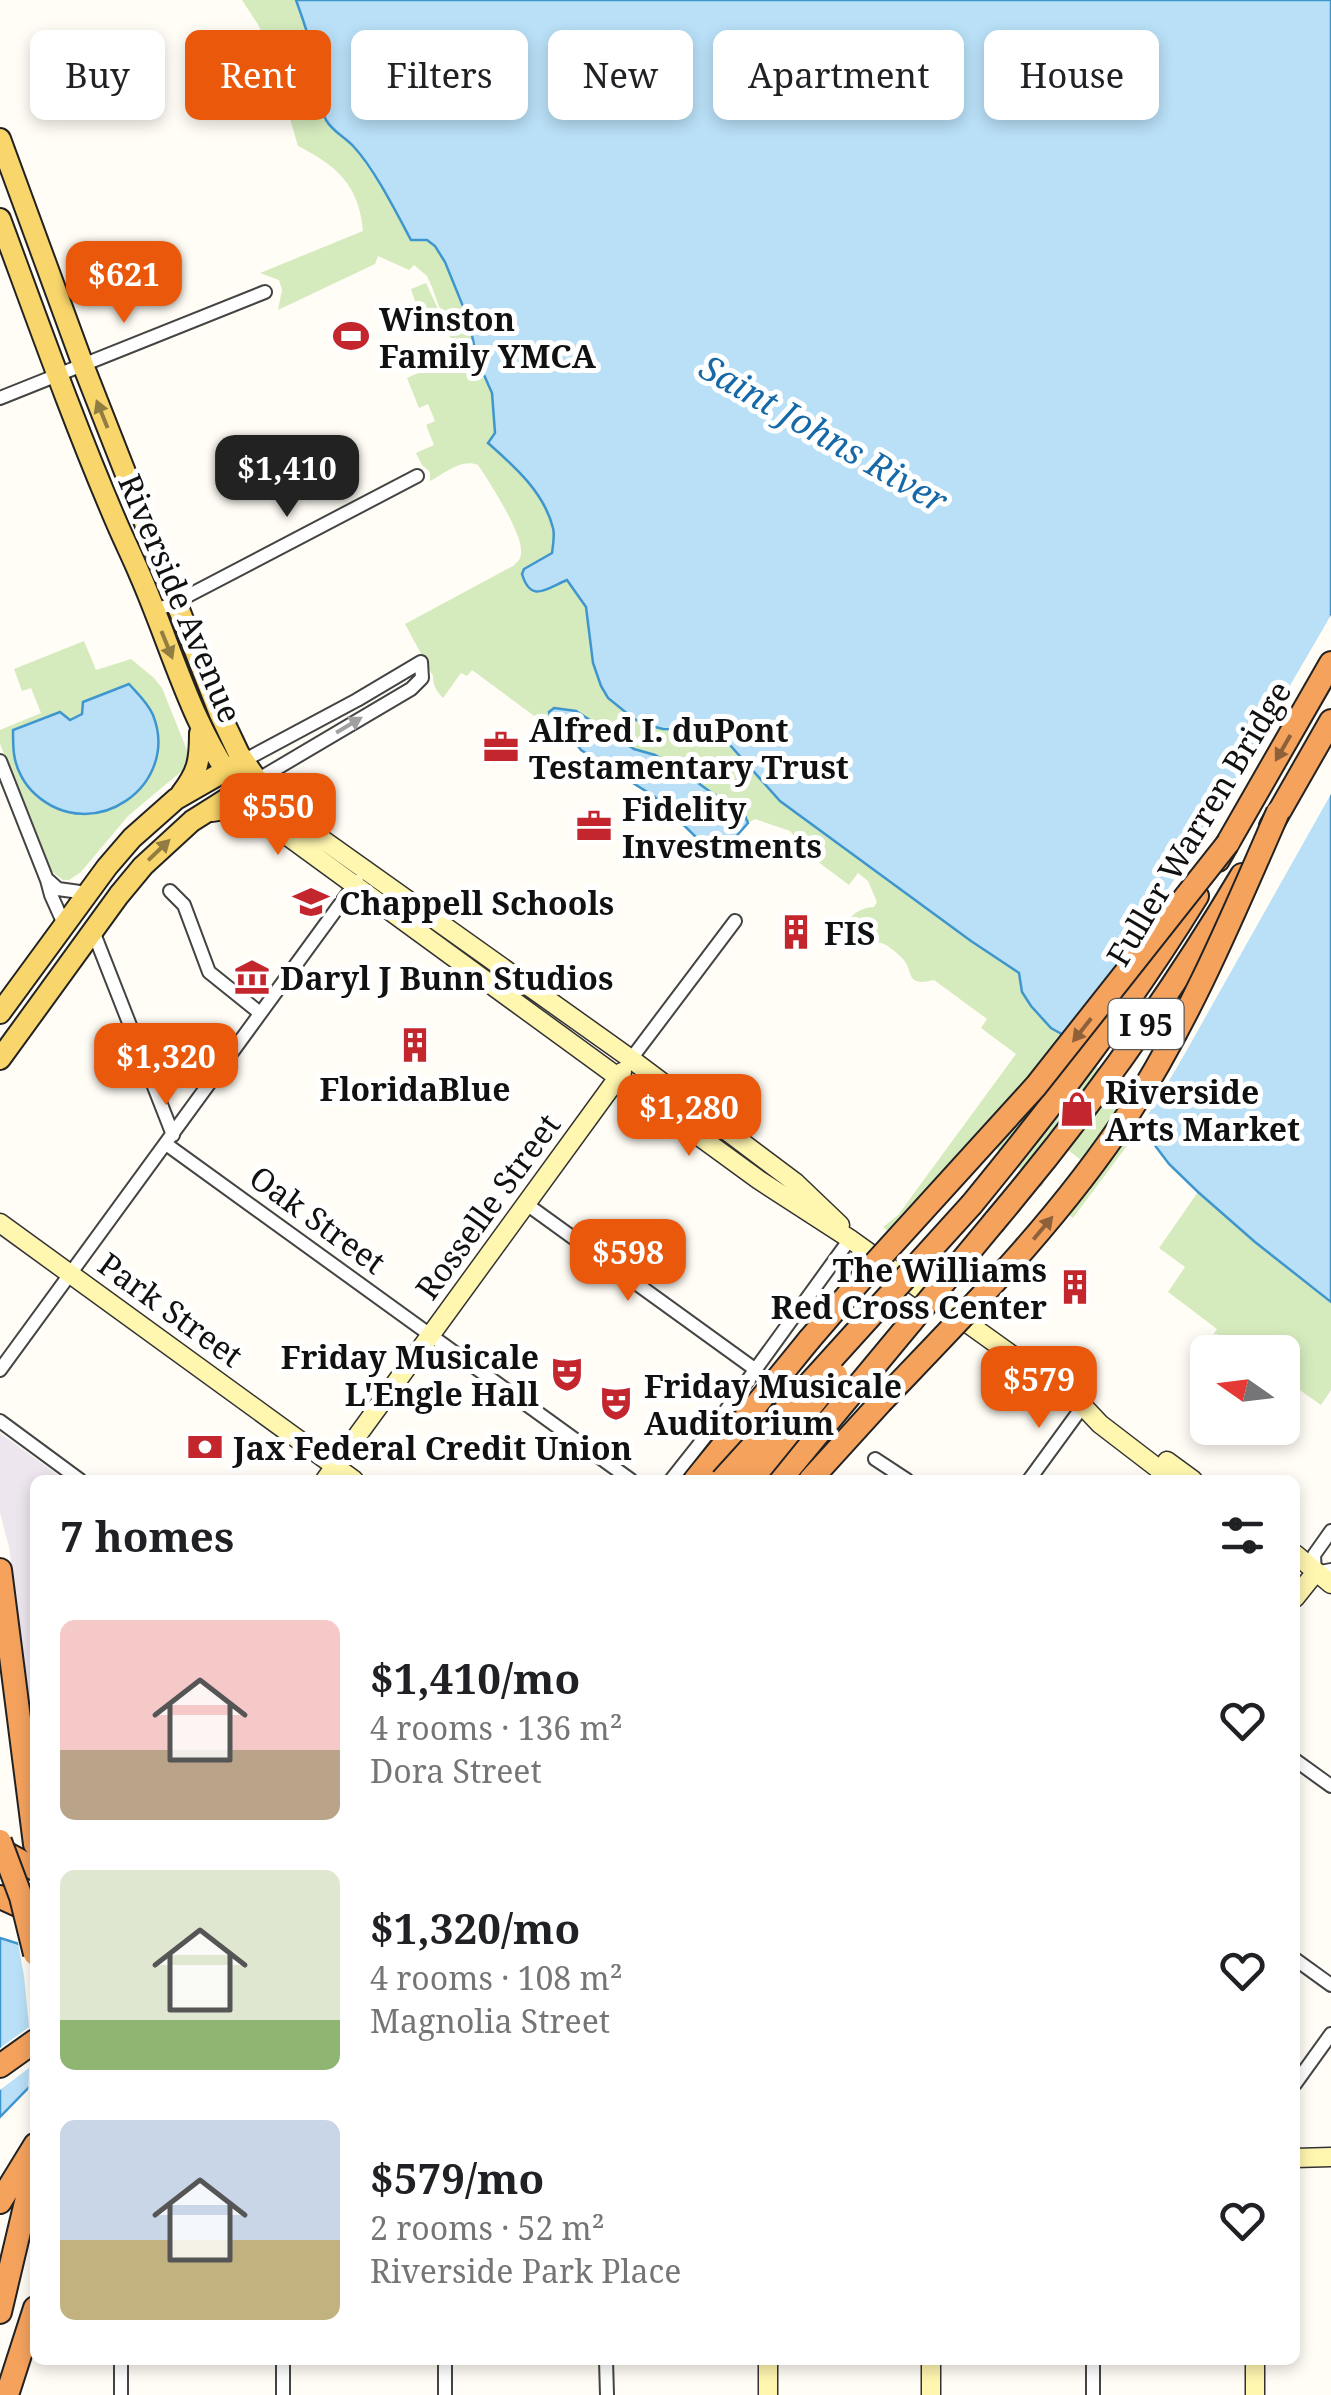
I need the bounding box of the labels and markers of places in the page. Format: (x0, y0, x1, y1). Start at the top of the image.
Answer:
pin: $621 (65, 241, 183, 326)
place label: Winston Family YMCA (379, 297, 597, 377)
sports icon: Winston Family YMCA (332, 317, 370, 355)
pin: $1,410 (206, 435, 368, 520)
place label: Alfred I. duPont Testamentary Trust (529, 708, 849, 788)
office icon: Alfred I. duPont Testamentary Trust (482, 728, 520, 766)
pin: $550 (219, 773, 337, 858)
place label: Fidelity Investments (622, 787, 822, 867)
office icon: Fidelity Investments (575, 807, 613, 845)
place label: Chappell Schools (339, 881, 614, 924)
school or university icon: Chappell Schools (292, 883, 330, 921)
place label: FIS (824, 911, 875, 954)
building icon: FIS (777, 913, 815, 951)
place label: Daryl J Bunn Studios (280, 956, 613, 999)
museum icon: Daryl J Bunn Studios (233, 958, 271, 996)
pin: $1,320 (85, 1023, 247, 1108)
building icon: FloridaBlue (396, 1026, 434, 1064)
place label: FloridaBlue (319, 1067, 511, 1110)
place label: Riverside Arts Market (1105, 1070, 1300, 1150)
pin: $1,280 (608, 1074, 770, 1159)
shop icon: Riverside Arts Market (1058, 1090, 1096, 1128)
pin: $598 (569, 1219, 687, 1304)
place label: The Williams Red Cross Center (771, 1248, 1047, 1328)
building icon: The Williams Red Cross Center (1056, 1268, 1094, 1306)
place label: Friday Musicale L'Engle Hall (281, 1335, 539, 1415)
pin: $579 (980, 1346, 1098, 1431)
theatre icon: Friday Musicale L'Engle Hall (548, 1355, 586, 1393)
place label: Friday Musicale Auditorium (644, 1364, 902, 1444)
theatre icon: Friday Musicale Auditorium (597, 1384, 635, 1422)
place label: Jax Federal Credit Union (232, 1426, 632, 1469)
bank icon: Jax Federal Credit Union (186, 1428, 224, 1466)

